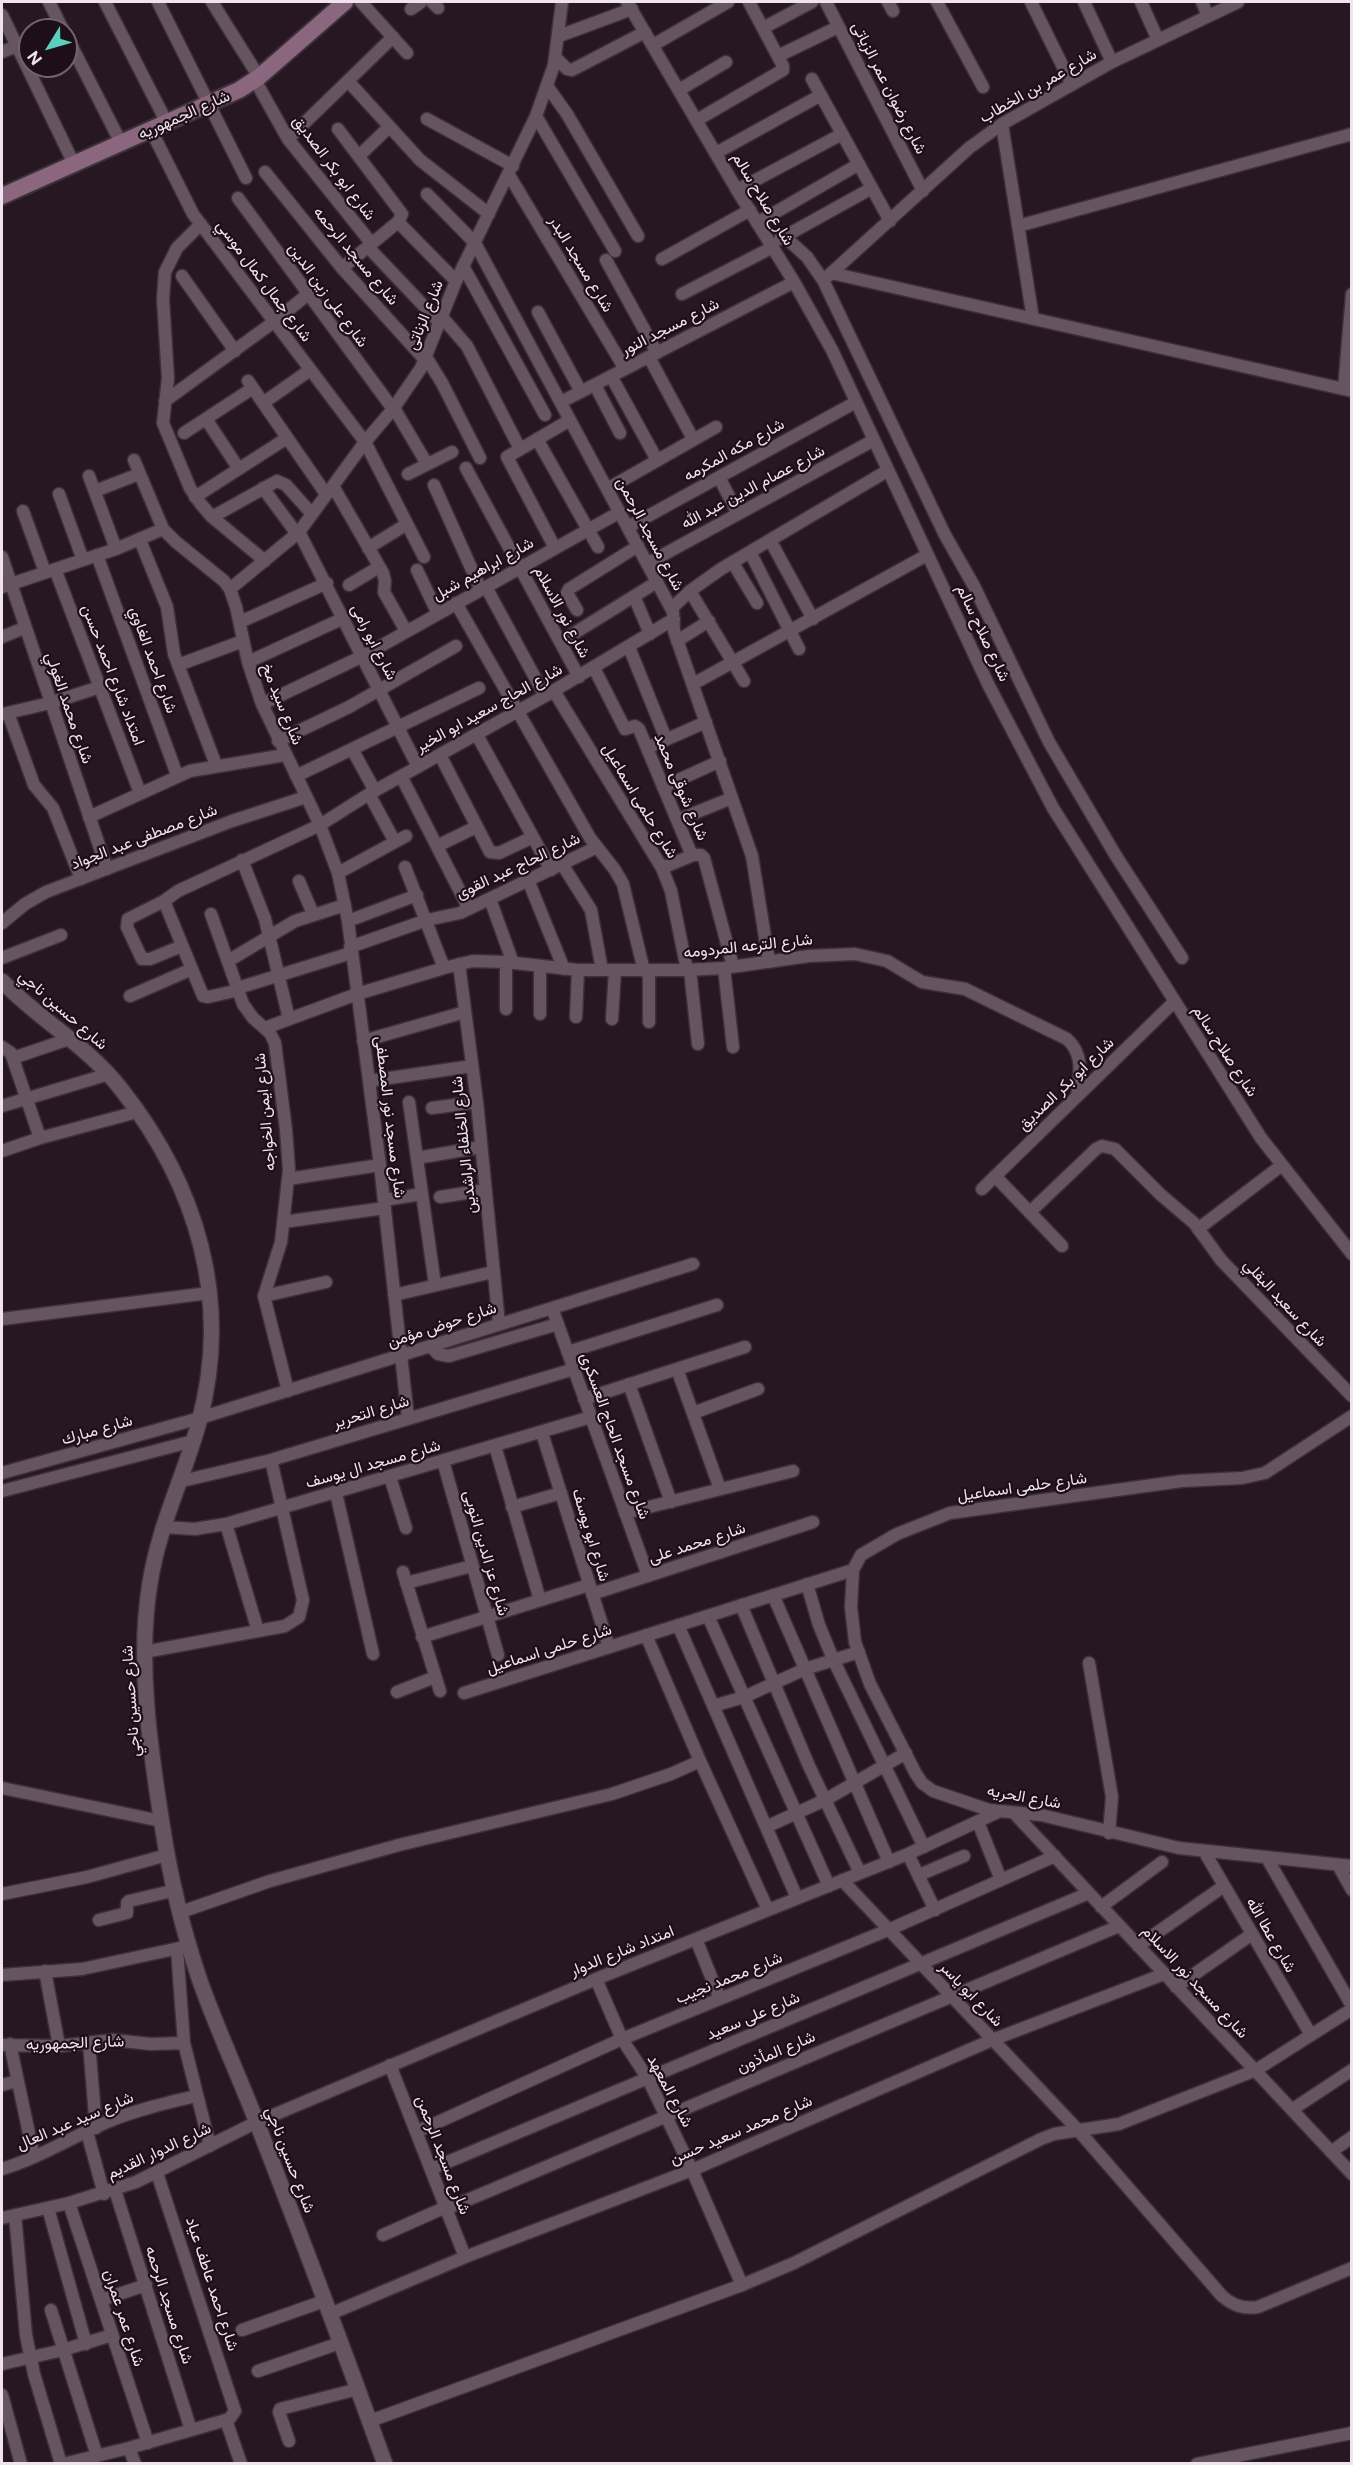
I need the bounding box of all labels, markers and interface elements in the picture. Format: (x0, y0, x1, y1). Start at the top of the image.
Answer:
north arrow (18, 18, 78, 78)
street label: شارع رضوان عمر الزياتى (847, 19, 931, 157)
street label: شارع عمر بن الخطاب (976, 45, 1100, 127)
text: N (23, 47, 46, 69)
street label: شارع الجمهوريه (135, 86, 233, 144)
street label: شارع ابو بكر الصديق (288, 112, 380, 224)
street label: شارع صلاح سالم (728, 149, 798, 249)
street label: شارع مسجد الرحمه (309, 203, 403, 309)
street label: شارع مسجد البدر (545, 212, 617, 316)
street label: شارع جمال كمال موسي (212, 216, 316, 346)
street label: شارع على زين الدين (284, 239, 372, 351)
street label: شارع الزناتى (402, 277, 448, 353)
street label: شارع مسجد النور (618, 294, 722, 360)
street label: شارع مكه المكرمه (680, 414, 788, 486)
street label: شارع عصام الدين عبد الله (678, 441, 828, 533)
street label: شارع مسجد الرحمن (612, 474, 688, 594)
street label: شارع ابراهيم شبل (429, 533, 537, 605)
street label: شارع نور الاسلام (530, 563, 594, 661)
street label: شارع صلاح سالم (952, 581, 1014, 685)
street label: شارع ابو رامى (347, 601, 401, 683)
street label: امتداد شارع احمد حسن (77, 602, 149, 748)
street label: شارع احمد الغاوي (125, 604, 181, 716)
street label: شارع محمد الغولي (41, 650, 97, 766)
street label: شارع سيد مخ (257, 660, 307, 748)
street label: شارع الحاج سعيد ابو الخير (412, 660, 566, 756)
street label: شارع شوقى محمد (650, 731, 712, 843)
street label: شارع حلمى اسماعيل (598, 740, 682, 862)
street label: شارع مصطفى عبد الجواد (68, 800, 220, 874)
street label: شارع الحاج عبد القوى (453, 829, 583, 903)
street label: شارع الترعه المردومه (683, 930, 813, 962)
street label: شارع حسين ناجي (14, 966, 112, 1054)
street label: شارع صلاح سالم (1188, 1002, 1262, 1100)
street label: شارع ابو بكر الصديق (1014, 1033, 1118, 1135)
street label: شارع مسجد نور المصطفى (371, 1035, 409, 1199)
street label: شارع ايمن الخواجه (250, 1052, 280, 1172)
street label: شارع الخلفاء الراشدين (447, 1075, 481, 1215)
street label: شارع سعيد البقلي (1239, 1255, 1331, 1351)
street label: شارع حوض مؤمن (385, 1298, 499, 1352)
street label: شارع مسجد الحاج العسكرى (576, 1350, 654, 1522)
street label: شارع التحرير (330, 1391, 412, 1433)
street label: شارع مبارك (59, 1411, 135, 1449)
street label: شارع مسجد ال يوسف (303, 1436, 443, 1492)
street label: شارع حلمى اسماعيل (956, 1468, 1088, 1506)
street label: شارع ابو يوسف (568, 1486, 614, 1584)
street label: شارع عز الدين النوبى (459, 1488, 513, 1618)
street label: شارع محمد على (646, 1518, 748, 1568)
street label: شارع حلمى اسماعيل (484, 1620, 614, 1678)
street label: شارع حسين ناجي (118, 1645, 144, 1757)
street label: شارع الحريه (986, 1781, 1062, 1813)
street label: شارع عطا الله (1242, 1894, 1300, 1976)
street label: امتداد شارع الدوار (567, 1921, 677, 1981)
street label: شارع مسجد نور الاسلام (1138, 1922, 1252, 2042)
street label: شارع محمد نجيب (673, 1948, 785, 2008)
street label: شارع ابو ياسر (935, 1957, 1007, 2031)
street label: شارع على سعيد (703, 1988, 803, 2044)
street label: شارع المأذون (734, 2027, 818, 2077)
street label: شارع الجمهوريه (26, 2032, 124, 2054)
street label: شارع المعهد (643, 2052, 697, 2130)
street label: شارع سيد عبد العال (14, 2088, 136, 2154)
street label: شارع محمد سعيد حسن (667, 2091, 815, 2169)
street label: شارع مسجد الرحمن (411, 2093, 475, 2217)
street label: شارع حسين ناجي (261, 2104, 319, 2216)
street label: شارع الدوار القديم (104, 2118, 214, 2184)
street label: شارع احمد عاطف عياد (181, 2215, 243, 2353)
street label: شارع مسجد الرحمه (141, 2244, 197, 2366)
street label: شارع عمر عمران (99, 2267, 149, 2369)

